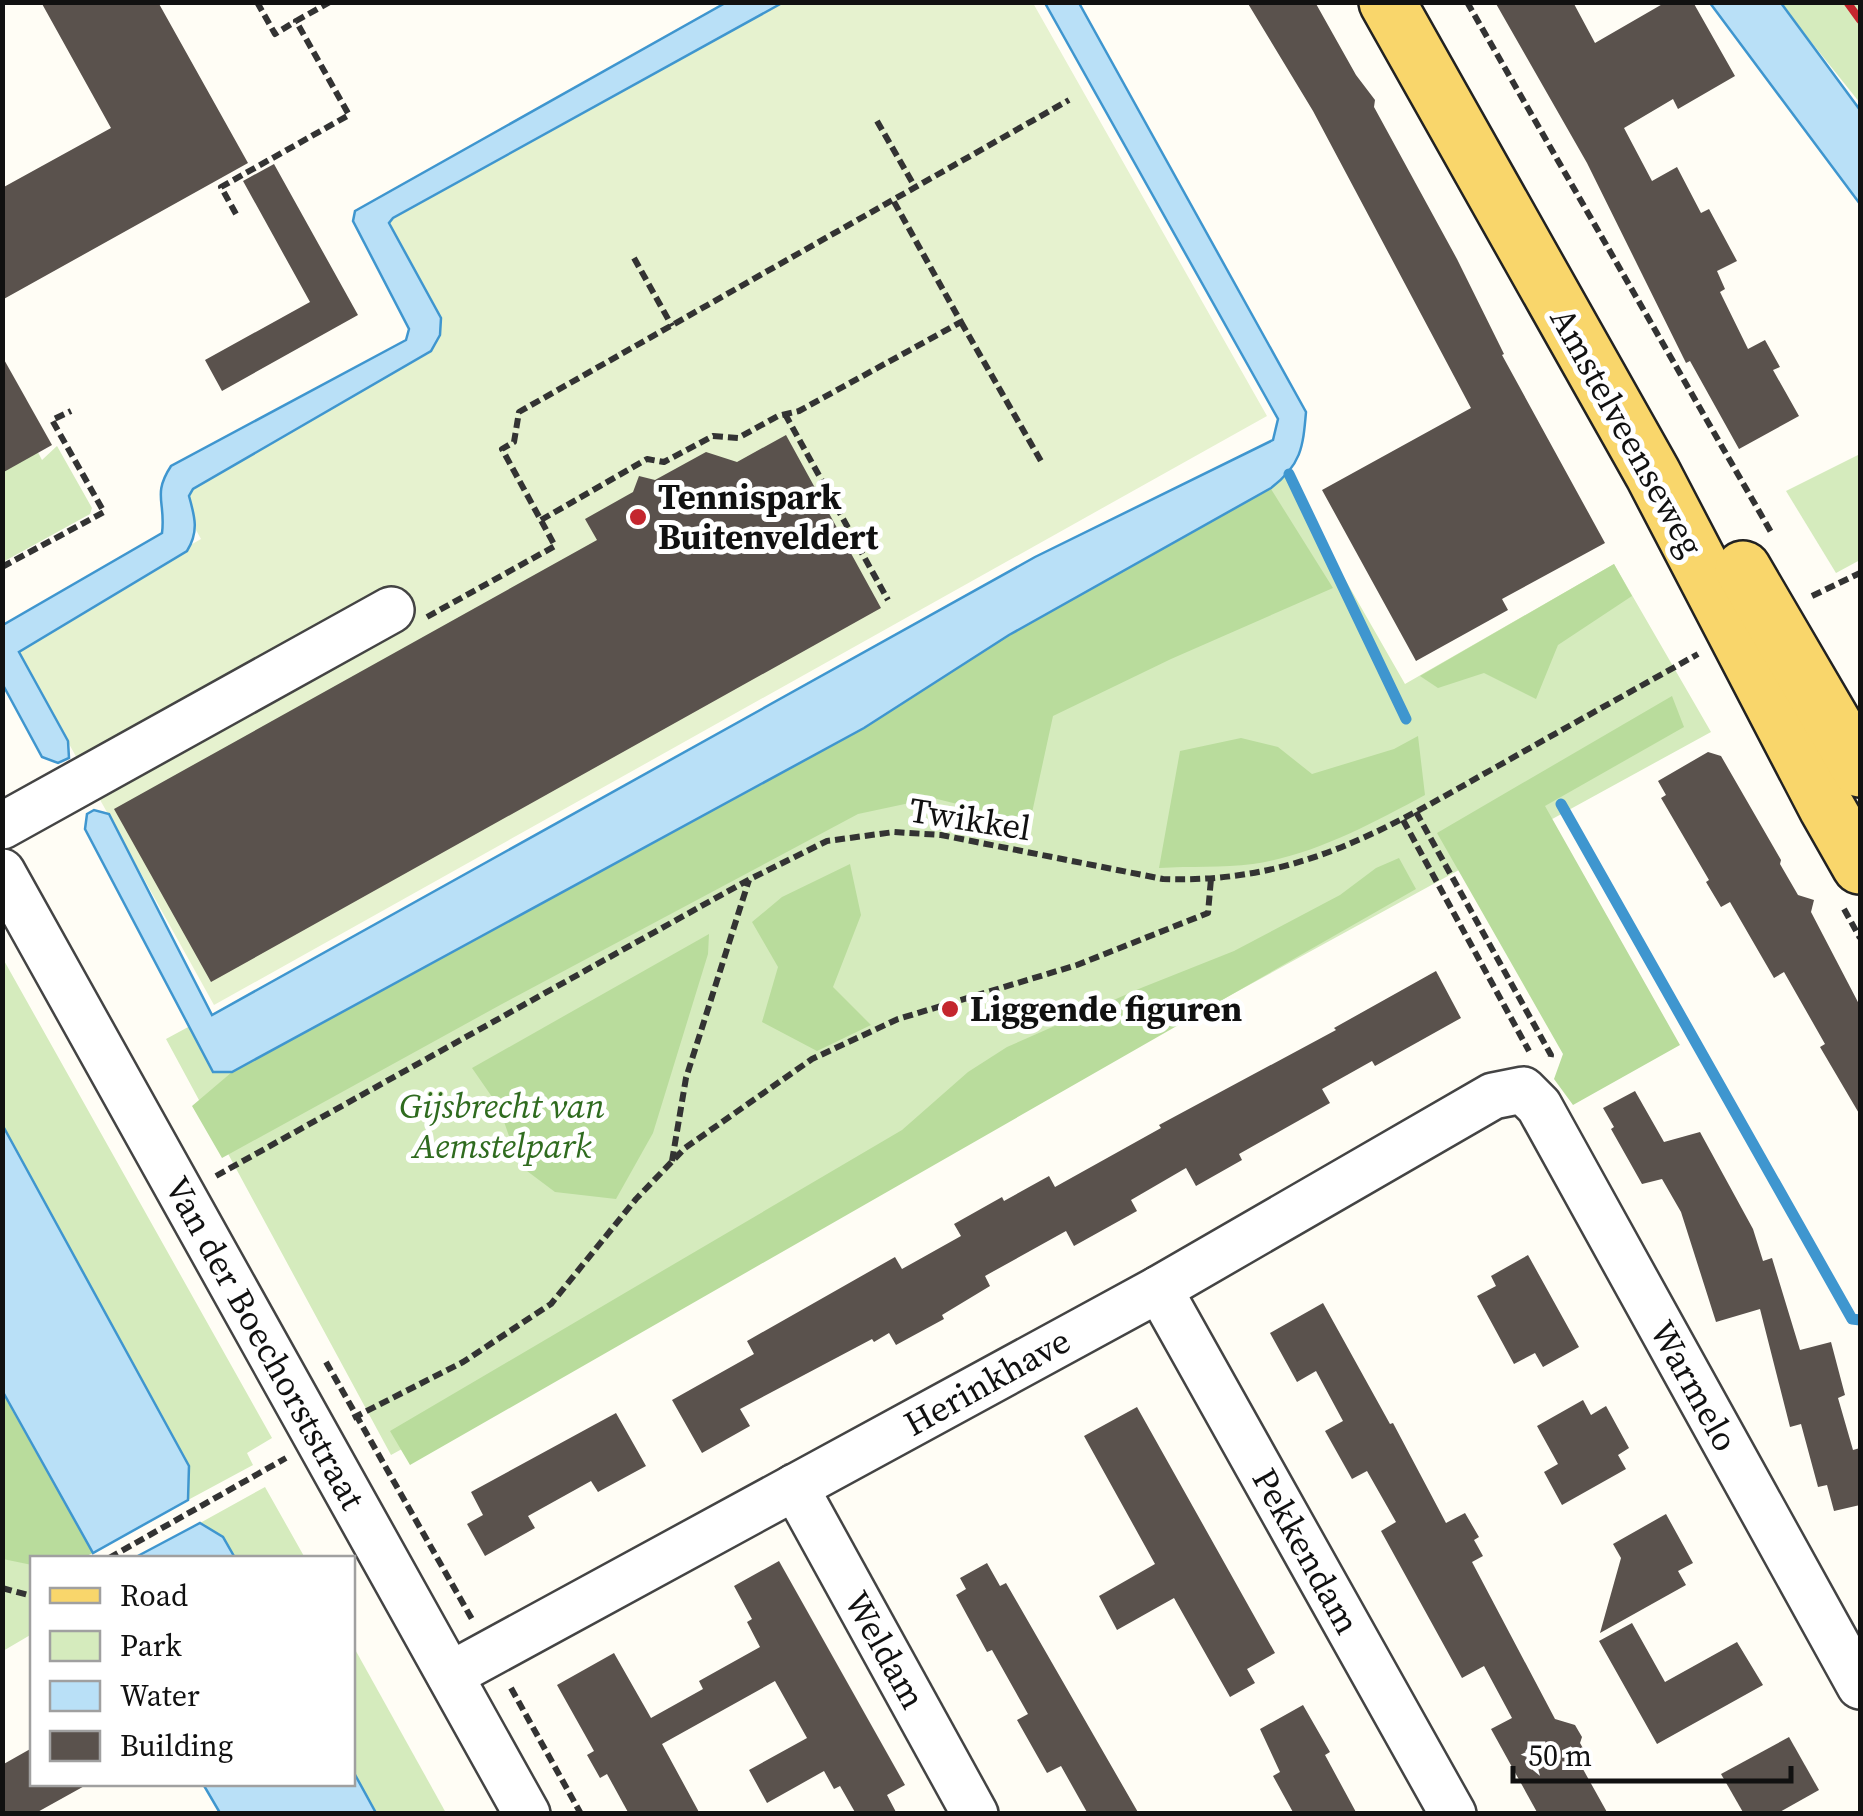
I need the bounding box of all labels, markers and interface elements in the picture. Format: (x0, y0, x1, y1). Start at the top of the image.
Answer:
street label: Amstelveenseweg (1539, 299, 1715, 565)
place label: Tennispark Buitenveldert (658, 473, 879, 561)
marker: Tennispark Buitenveldert (627, 506, 649, 528)
street label: Twikkel (906, 786, 1034, 852)
place label: Liggende figuren (970, 985, 1242, 1033)
marker: Liggende figuren (939, 998, 961, 1020)
park label: Gijsbrecht van Aemstelpark (399, 1082, 605, 1170)
street label: Van der Boechorststraat (153, 1168, 377, 1519)
street label: Warmelo (1639, 1312, 1749, 1460)
street label: Herinkhave (895, 1317, 1079, 1447)
street label: Pekkendam (1241, 1459, 1371, 1643)
legend (30, 1556, 355, 1786)
text: Road (120, 1575, 188, 1616)
street label: Weldam (833, 1582, 937, 1718)
text: Park (120, 1625, 182, 1666)
text: Water (120, 1675, 200, 1716)
scale bar (1513, 1721, 1790, 1783)
text: Building (120, 1725, 233, 1766)
text: 50 m (1528, 1735, 1592, 1776)

